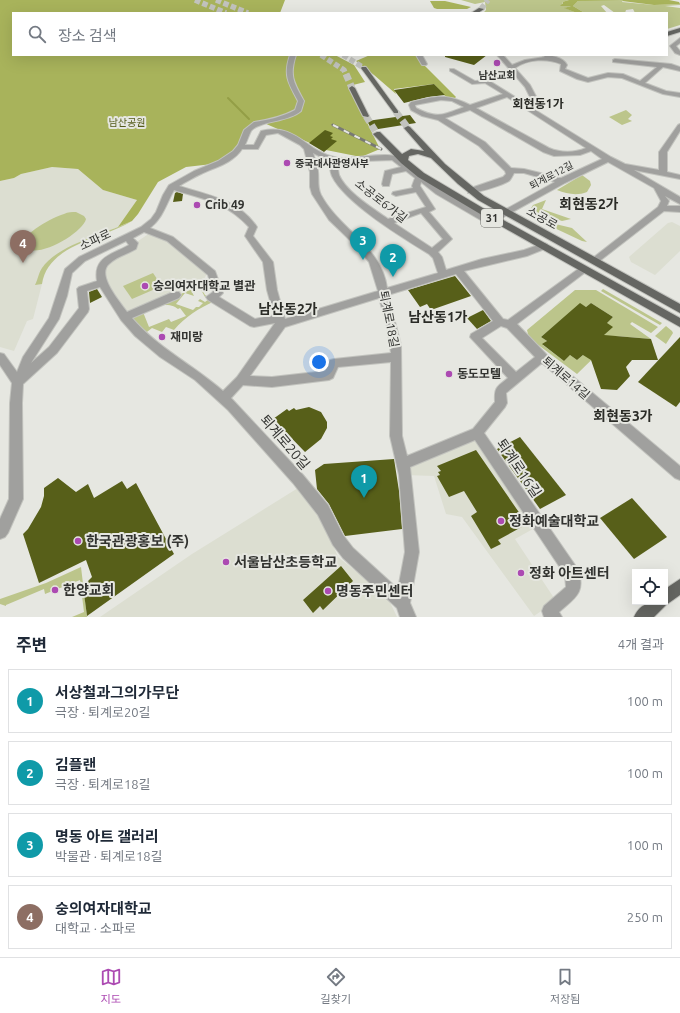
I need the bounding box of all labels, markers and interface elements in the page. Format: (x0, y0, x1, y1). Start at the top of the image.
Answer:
search box (12, 12, 668, 56)
icon: search (26, 23, 48, 45)
text: 장소 검색 (58, 27, 117, 44)
marker: 남산교회 (492, 58, 502, 68)
place label: 남산교회 (479, 70, 515, 81)
district label: 회현동1가 (513, 97, 563, 110)
park label: 남산공원 (109, 117, 145, 128)
marker: 중국대사관영사부 (282, 158, 292, 168)
place label: 중국대사관영사부 (295, 158, 369, 169)
street label: 퇴계로12길 (527, 159, 575, 192)
street label: 소공로6가길 (353, 176, 410, 225)
district label: 회현동2가 (559, 196, 619, 212)
place label: Crib 49 (205, 198, 245, 211)
marker: Crib 49 (192, 200, 202, 210)
street label: 소공로 (525, 204, 560, 231)
road number: 31 (481, 209, 503, 227)
street label: 소파로 (77, 227, 113, 252)
pin: 3 (350, 227, 376, 260)
pin: 4 (10, 230, 36, 263)
pin: 2 (380, 244, 406, 277)
place label: 숭의여자대학교 별관 (153, 279, 255, 292)
marker: 숭의여자대학교 별관 (140, 281, 150, 291)
street label: 퇴계로18길 (378, 289, 401, 348)
district label: 남산동2가 (258, 301, 318, 317)
district label: 남산동1가 (408, 309, 468, 325)
place label: 재미랑 (170, 330, 203, 343)
marker: 재미랑 (157, 332, 167, 342)
your location (309, 352, 329, 372)
street label: 퇴계로14길 (540, 354, 592, 401)
place label: 동도모텔 (457, 367, 501, 380)
marker: 동도모텔 (444, 369, 454, 379)
district label: 회현동3가 (593, 408, 653, 424)
street label: 퇴계로20길 (257, 411, 313, 473)
street label: 퇴계로16길 (494, 436, 544, 500)
pin: 1 (351, 465, 377, 498)
place label: 정화예술대학교 (509, 513, 599, 529)
marker: 정화예술대학교 (496, 516, 506, 526)
place label: 한국관광홍보 (주) (86, 533, 189, 549)
marker: 한국관광홍보 (주) (73, 536, 83, 546)
place label: 서울남산초등학교 (234, 554, 337, 570)
marker: 서울남산초등학교 (221, 557, 231, 567)
place label: 정화 아트센터 (529, 565, 610, 581)
marker: 정화 아트센터 (516, 568, 526, 578)
map controls (632, 569, 668, 605)
button: locate (632, 569, 668, 605)
place label: 한양교회 (63, 582, 115, 598)
place label: 명동주민센터 (336, 583, 413, 599)
marker: 한양교회 (50, 585, 60, 595)
marker: 명동주민센터 (323, 586, 333, 596)
text: 주변 (16, 635, 47, 654)
text: 4개 결과 (618, 637, 664, 651)
text: 서상철과그의가무단 (55, 684, 179, 701)
text: 1 (26, 694, 34, 708)
text: 100 m (627, 694, 663, 708)
text: 극장 · 퇴계로20길 (55, 705, 151, 719)
text: 김플랜 (55, 756, 96, 773)
text: 2 (26, 766, 34, 780)
text: 100 m (627, 766, 663, 780)
text: 극장 · 퇴계로18길 (55, 777, 151, 791)
text: 명동 아트 갤러리 (55, 828, 159, 845)
text: 3 (26, 838, 34, 852)
text: 100 m (627, 838, 663, 852)
text: 박물관 · 퇴계로18길 (55, 849, 163, 863)
text: 숭의여자대학교 (55, 900, 152, 917)
text: 4 (26, 910, 34, 924)
text: 250 m (627, 910, 663, 924)
text: 대학교 · 소파로 (55, 921, 136, 935)
tab: 지도 (100, 966, 122, 1006)
tab: 길찾기 (321, 966, 351, 1006)
tab: 저장됨 (550, 966, 580, 1006)

